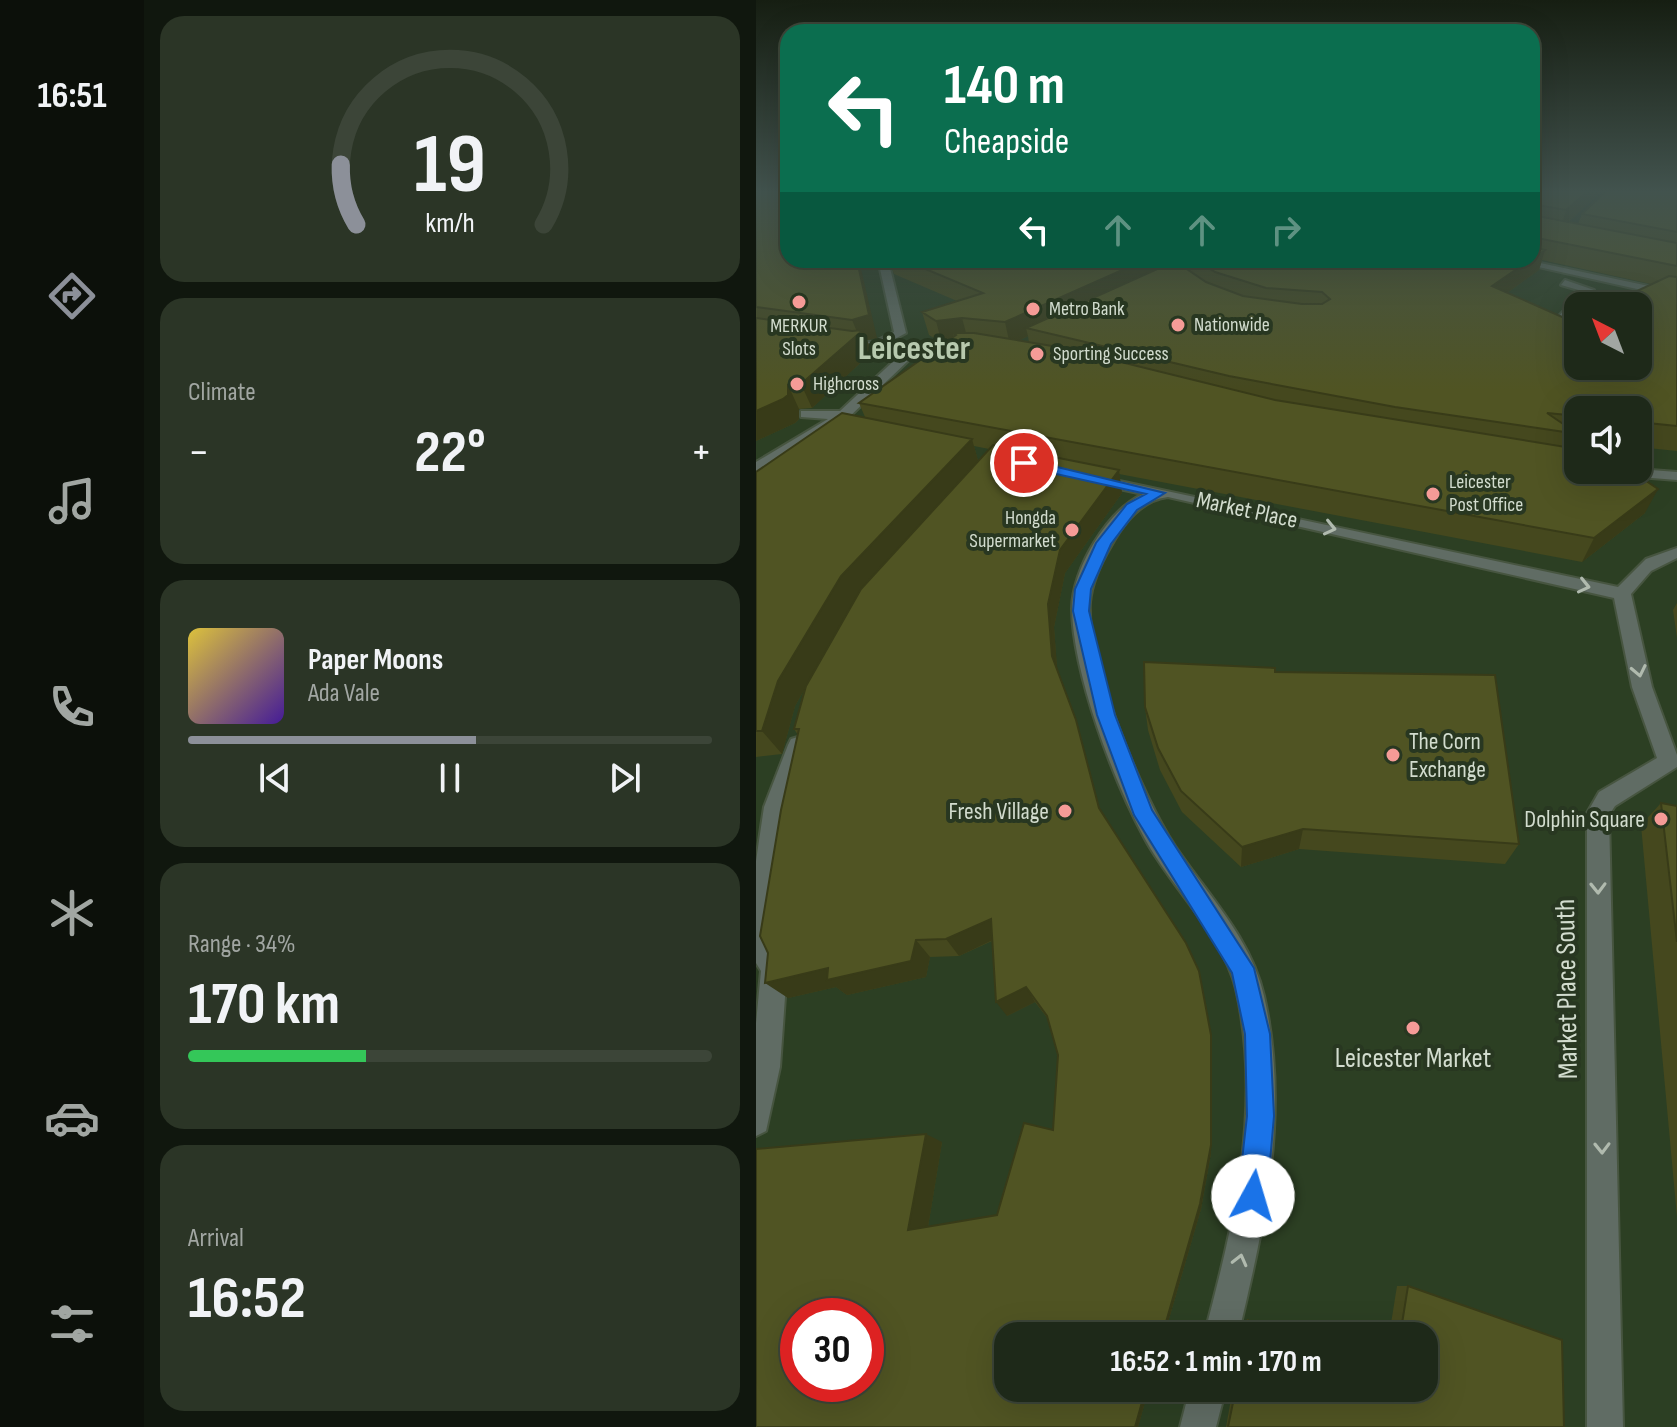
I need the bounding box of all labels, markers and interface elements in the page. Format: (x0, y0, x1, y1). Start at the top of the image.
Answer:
text: 140 m (944, 53, 1065, 120)
icon: left (812, 56, 916, 160)
text: 16:51 (37, 75, 107, 118)
text: 19 (414, 116, 486, 216)
text: Cheapside (944, 121, 1069, 164)
text: km/h (425, 206, 475, 241)
icon: left (1012, 208, 1056, 252)
icon: ahead (1096, 208, 1140, 252)
icon: ahead (1180, 208, 1224, 252)
icon: right (1264, 208, 1308, 252)
icon: directions (44, 268, 100, 324)
north arrow (1564, 292, 1652, 380)
map controls (1564, 292, 1652, 484)
marker: MERKUR Slots (790, 293, 808, 311)
place label: Metro Bank (1049, 297, 1125, 321)
marker: Metro Bank (1024, 300, 1042, 318)
place label: Nationwide (1194, 313, 1270, 337)
place label: MERKUR Slots (770, 314, 828, 361)
marker: Nationwide (1169, 316, 1187, 334)
district label: Leicester (858, 328, 970, 369)
place label: Sporting Success (1053, 342, 1169, 366)
marker: Sporting Success (1028, 345, 1046, 363)
place label: Highcross (813, 372, 879, 396)
marker: Highcross (788, 375, 806, 393)
text: Climate (188, 377, 256, 408)
button: sound (1564, 396, 1652, 484)
text: 22° (414, 417, 486, 489)
text: − (188, 426, 210, 479)
text: + (690, 426, 712, 479)
pin (990, 429, 1058, 497)
icon: arrive (1002, 441, 1046, 485)
place label: Leicester Post Office (1449, 470, 1523, 517)
icon: music (44, 473, 100, 529)
street label: Market Place (1194, 485, 1300, 535)
marker: Leicester Post Office (1424, 485, 1442, 503)
place label: Hongda Supermarket (969, 506, 1056, 553)
one-way arrow (1323, 519, 1337, 536)
marker: Hongda Supermarket (1063, 521, 1081, 539)
one-way arrow (1576, 577, 1590, 594)
text: Paper Moons (308, 642, 443, 678)
one-way arrow (1630, 663, 1647, 677)
text: Ada Vale (308, 678, 380, 709)
icon: phone (44, 679, 100, 735)
place label: The Corn Exchange (1409, 727, 1486, 784)
marker: The Corn Exchange (1384, 746, 1402, 764)
icon: previous (253, 756, 297, 800)
icon: pause (428, 756, 472, 800)
icon: next (603, 756, 647, 800)
place label: Fresh Village (949, 797, 1049, 826)
marker: Fresh Village (1056, 802, 1074, 820)
place label: Dolphin Square (1524, 805, 1645, 834)
marker: Dolphin Square (1652, 810, 1670, 828)
one-way arrow (1589, 882, 1607, 895)
icon: climate (44, 885, 100, 941)
street label: Market Place South (1549, 899, 1585, 1079)
text: Range · 34% (188, 929, 296, 960)
text: 170 km (188, 969, 340, 1041)
marker: Leicester Market (1404, 1019, 1422, 1037)
place label: Leicester Market (1335, 1042, 1491, 1075)
icon: car (44, 1090, 100, 1146)
one-way arrow (1593, 1142, 1610, 1155)
position arrow (1211, 1154, 1295, 1238)
text: Arrival (188, 1223, 244, 1254)
one-way arrow (1231, 1254, 1248, 1268)
text: 16:52 (188, 1263, 306, 1335)
icon: filters (44, 1296, 100, 1352)
speed limit sign: 30 (780, 1298, 884, 1402)
text: 16:52 · 1 min · 170 m (1110, 1344, 1322, 1380)

